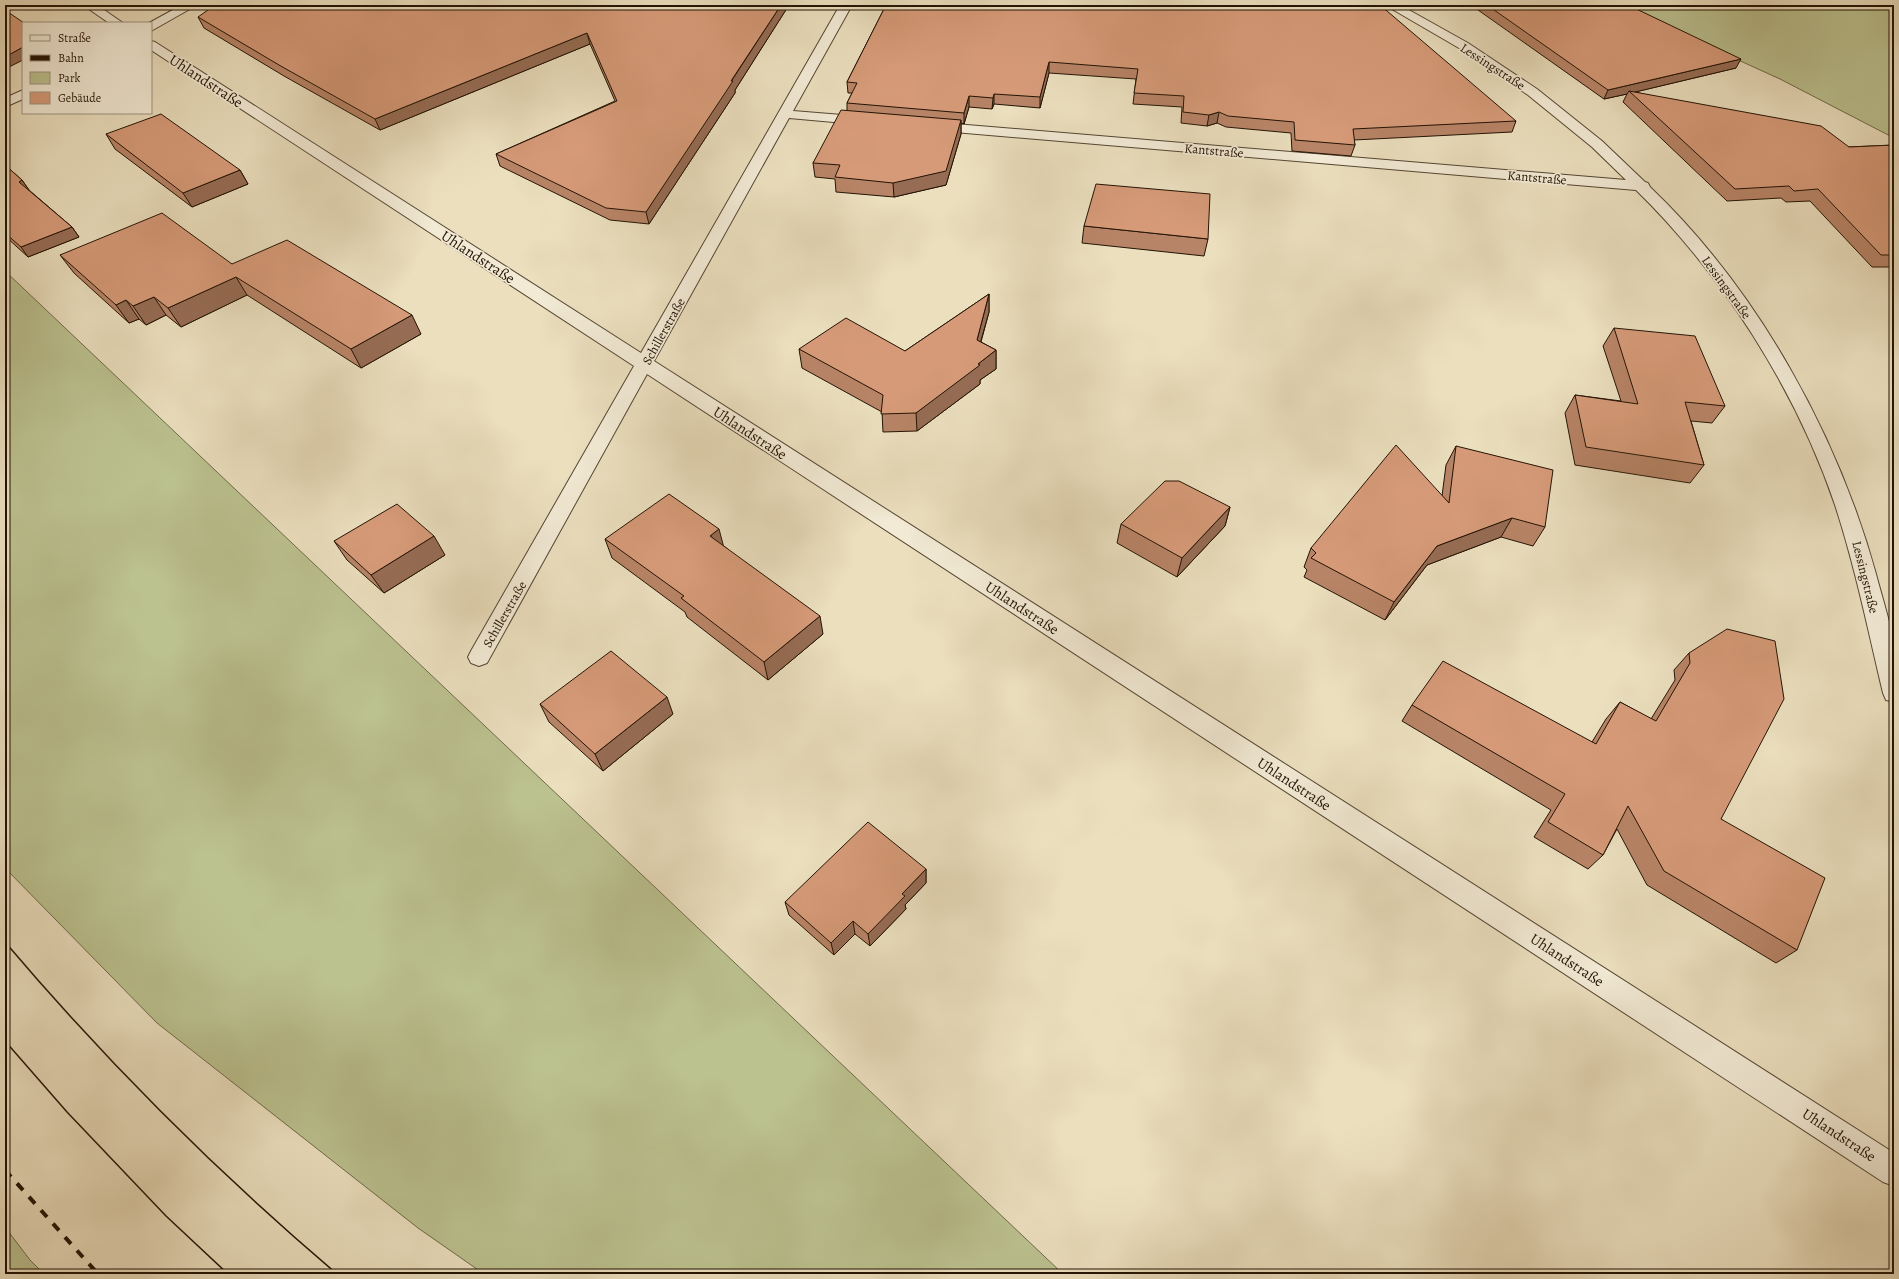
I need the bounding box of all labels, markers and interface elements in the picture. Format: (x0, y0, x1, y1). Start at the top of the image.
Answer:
legend (22, 22, 152, 114)
text: Straße (58, 30, 91, 46)
street label: Lessingstraße (1457, 39, 1529, 94)
text: Bahn (58, 50, 84, 66)
street label: Uhlandstraße (165, 50, 247, 112)
text: Park (58, 70, 81, 86)
text: Gebäude (58, 90, 101, 106)
street label: Kantstraße (1184, 139, 1244, 162)
street label: Kantstraße (1507, 166, 1567, 189)
street label: Uhlandstraße (437, 226, 519, 288)
street label: Lessingstraße (1698, 252, 1755, 322)
street label: Schillerstraße (638, 295, 689, 368)
street label: Uhlandstraße (709, 402, 791, 464)
street label: Lessingstraße (1848, 539, 1883, 615)
street label: Uhlandstraße (981, 577, 1063, 639)
street label: Schillerstraße (479, 578, 530, 650)
street label: Uhlandstraße (1253, 753, 1335, 815)
street label: Uhlandstraße (1526, 929, 1608, 991)
street label: Uhlandstraße (1798, 1104, 1880, 1166)

